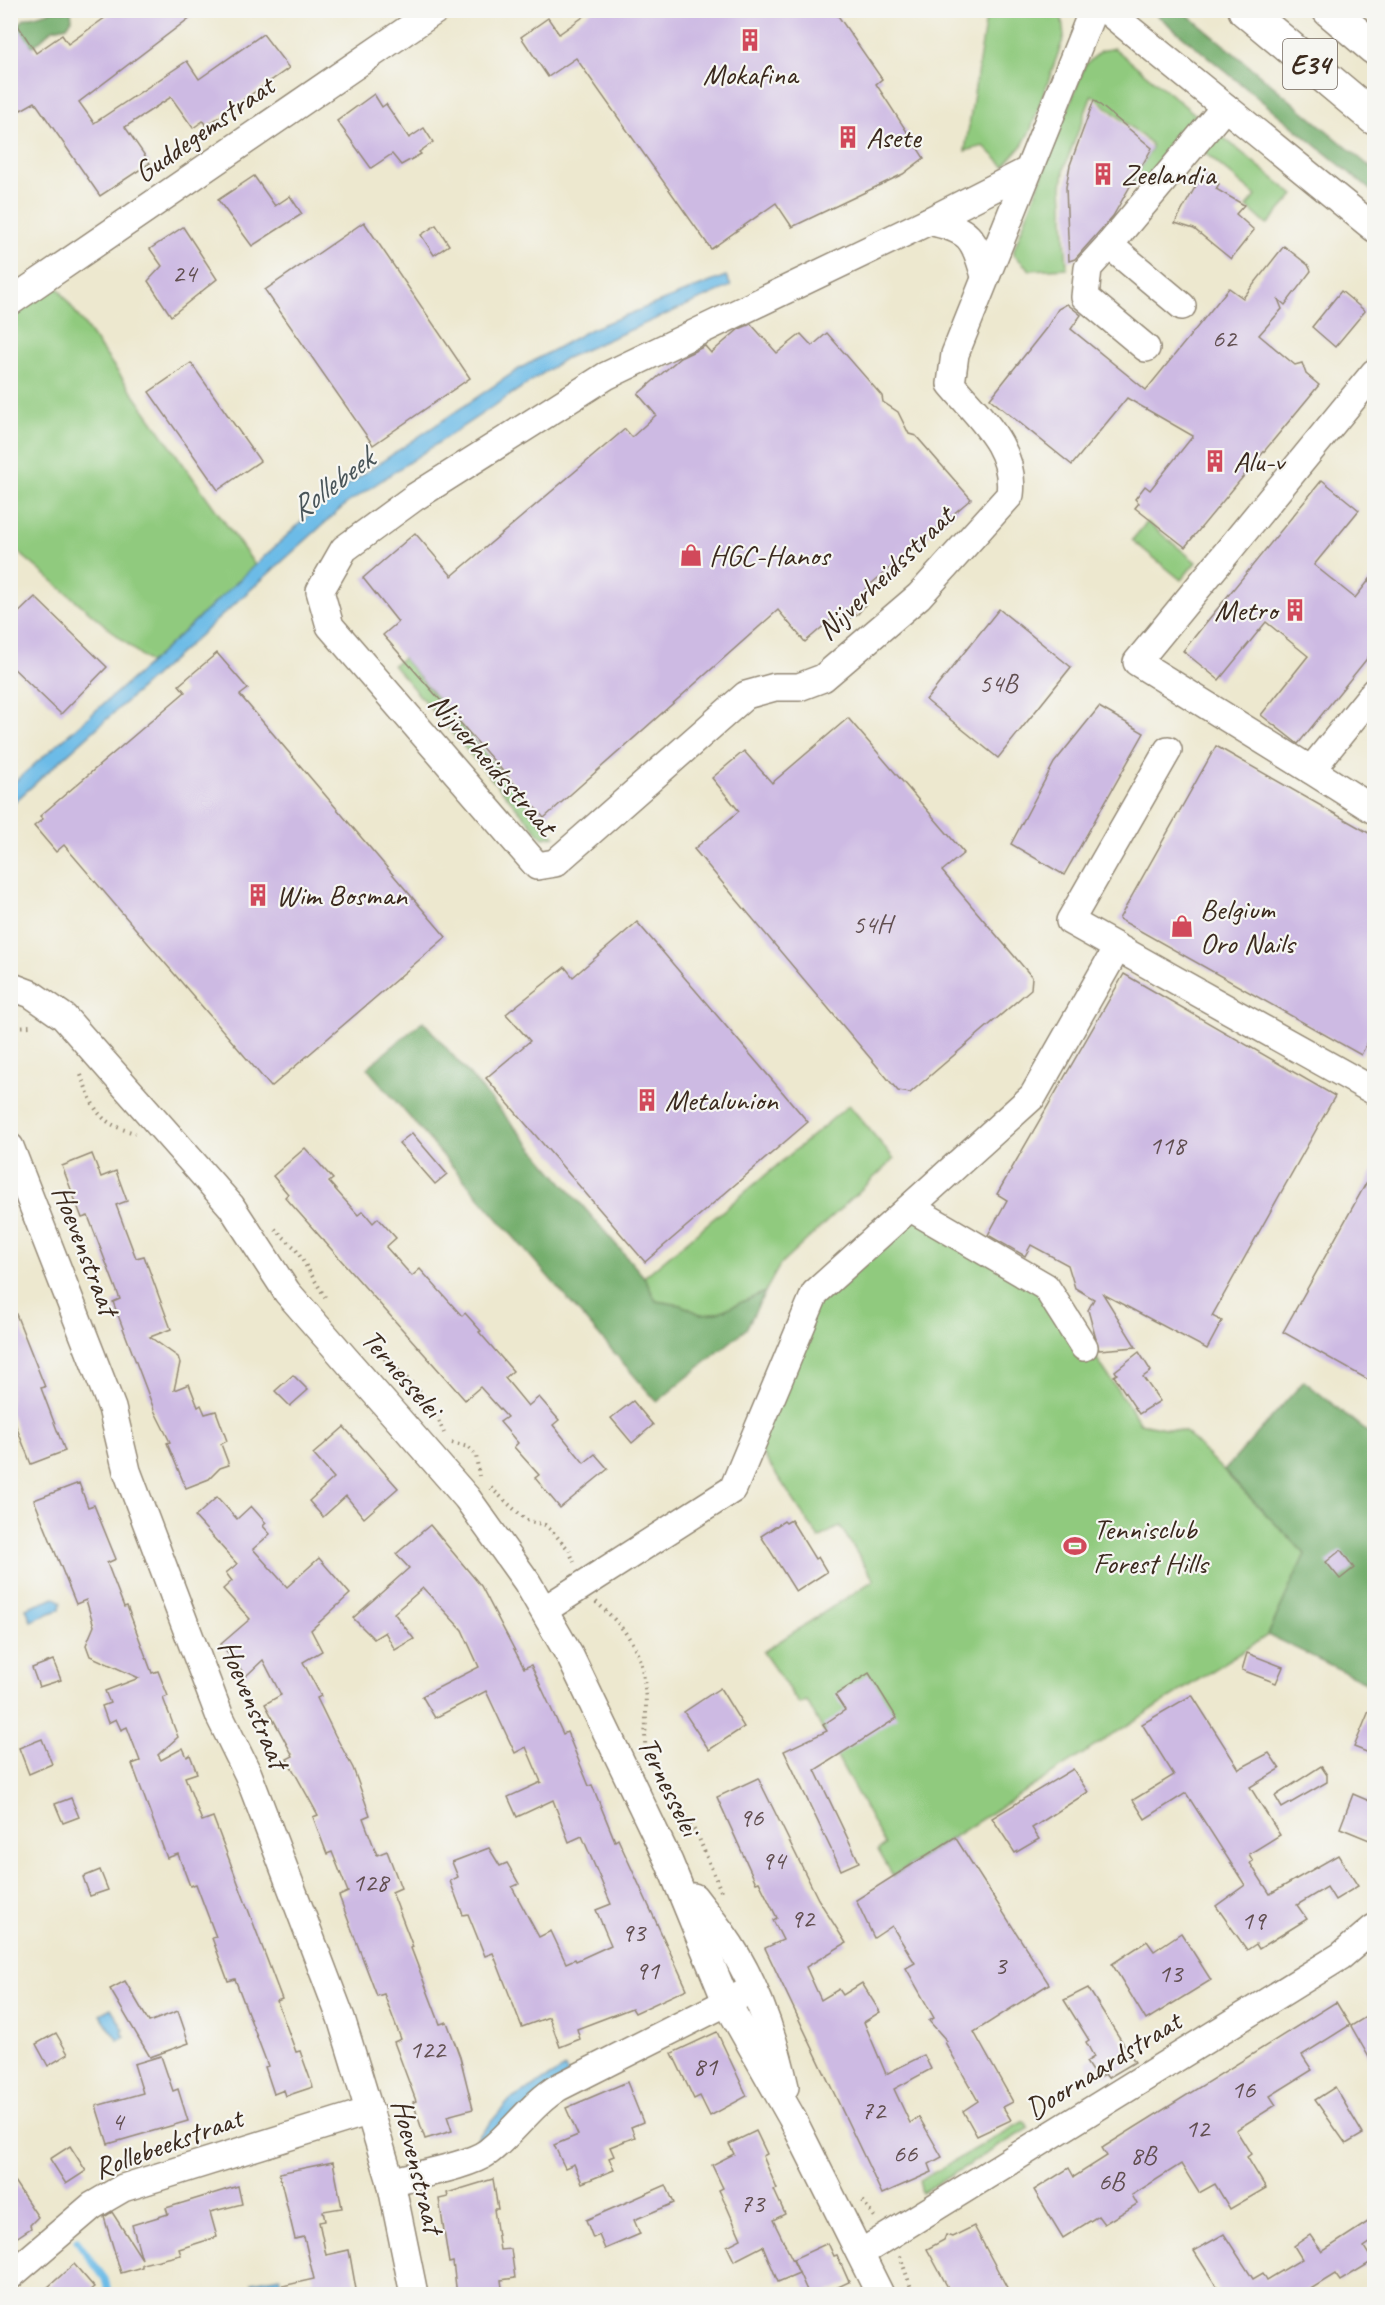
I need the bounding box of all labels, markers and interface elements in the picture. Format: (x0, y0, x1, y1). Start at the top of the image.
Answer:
building icon: Mokafina (737, 27, 763, 53)
road number: E34 (1283, 39, 1337, 89)
place label: Mokafina (703, 55, 800, 93)
street label: Guddegemstraat (127, 65, 284, 191)
place label: Asete (866, 118, 923, 156)
building icon: Asete (835, 124, 861, 150)
place label: Zeelandia (1121, 155, 1217, 193)
building icon: Zeelandia (1090, 161, 1116, 187)
house number: 24 (172, 256, 199, 290)
house number: 62 (1212, 321, 1238, 355)
water label: Rollebeek (281, 436, 386, 530)
place label: Alu-v (1233, 442, 1287, 480)
building icon: Alu-v (1202, 448, 1228, 474)
street label: Nijverheidsstraat (808, 496, 964, 648)
place label: HGC-Hanos (709, 536, 832, 574)
shop icon: HGC-Hanos (678, 542, 704, 568)
place label: Metro (1214, 591, 1280, 629)
building icon: Metro (1282, 597, 1308, 623)
house number: 54B (979, 666, 1019, 700)
street label: Nijverheidsstraat (420, 685, 568, 846)
place label: Wim Bosman (276, 876, 408, 914)
building icon: Wim Bosman (245, 882, 271, 908)
place label: Belgium Oro Nails (1200, 890, 1297, 962)
house number: 54H (852, 907, 897, 941)
shop icon: Belgium Oro Nails (1169, 913, 1195, 939)
place label: Metalunion (665, 1081, 779, 1119)
building icon: Metalunion (634, 1087, 660, 1113)
house number: 118 (1149, 1128, 1188, 1162)
street label: Hoevenstraat (44, 1179, 130, 1324)
street label: Ternesselei (353, 1321, 453, 1428)
place label: Tennisclub Forest Hills (1093, 1510, 1210, 1582)
sports icon: Tennisclub Forest Hills (1062, 1533, 1088, 1559)
street label: Hoevenstraat (210, 1634, 300, 1778)
street label: Ternesselei (629, 1730, 711, 1845)
house number: 96 (739, 1800, 764, 1834)
house number: 94 (761, 1843, 788, 1877)
house number: 128 (352, 1865, 391, 1899)
house number: 92 (790, 1901, 816, 1935)
house number: 19 (1241, 1903, 1267, 1937)
house number: 93 (621, 1915, 647, 1949)
house number: 3 (994, 1948, 1008, 1982)
house number: 91 (635, 1953, 661, 1987)
house number: 13 (1158, 1956, 1184, 1990)
street label: Doornaardstraat (1018, 2001, 1190, 2128)
house number: 122 (409, 2032, 447, 2066)
house number: 81 (693, 2049, 719, 2083)
house number: 16 (1231, 2072, 1256, 2106)
house number: 72 (861, 2093, 887, 2127)
street label: Hoevenstraat (383, 2095, 454, 2241)
street label: Rollebeekstraat (89, 2098, 250, 2187)
house number: 4 (111, 2104, 126, 2138)
house number: 12 (1185, 2111, 1211, 2145)
house number: 66 (893, 2136, 918, 2170)
house number: 8B (1130, 2138, 1158, 2172)
house number: 6B (1098, 2164, 1126, 2198)
house number: 73 (740, 2186, 766, 2220)

